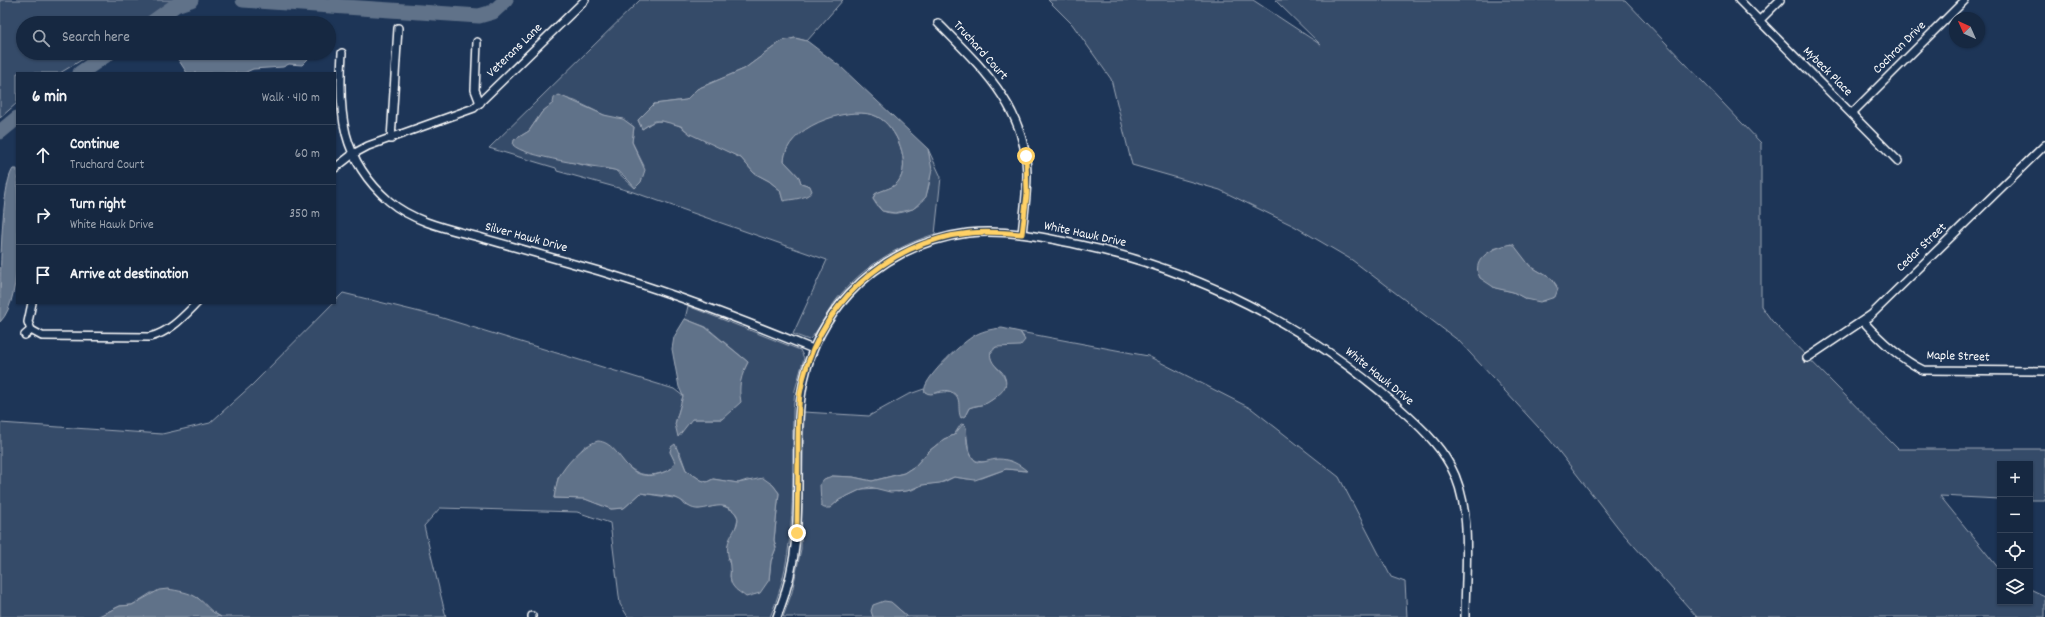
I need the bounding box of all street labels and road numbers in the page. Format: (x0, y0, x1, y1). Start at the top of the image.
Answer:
street label: Truchard Court (948, 17, 1012, 85)
street label: Cochran Drive (1869, 17, 1931, 79)
street label: Veterans Lane (483, 19, 547, 82)
street label: Mybeck Place (1798, 43, 1856, 101)
street label: White Hawk Drive (1042, 217, 1128, 253)
street label: Silver Hawk Drive (483, 218, 570, 258)
street label: Cedar Street (1892, 219, 1952, 277)
street label: White Hawk Drive (1340, 343, 1418, 411)
street label: Maple Street (1926, 346, 1990, 368)

